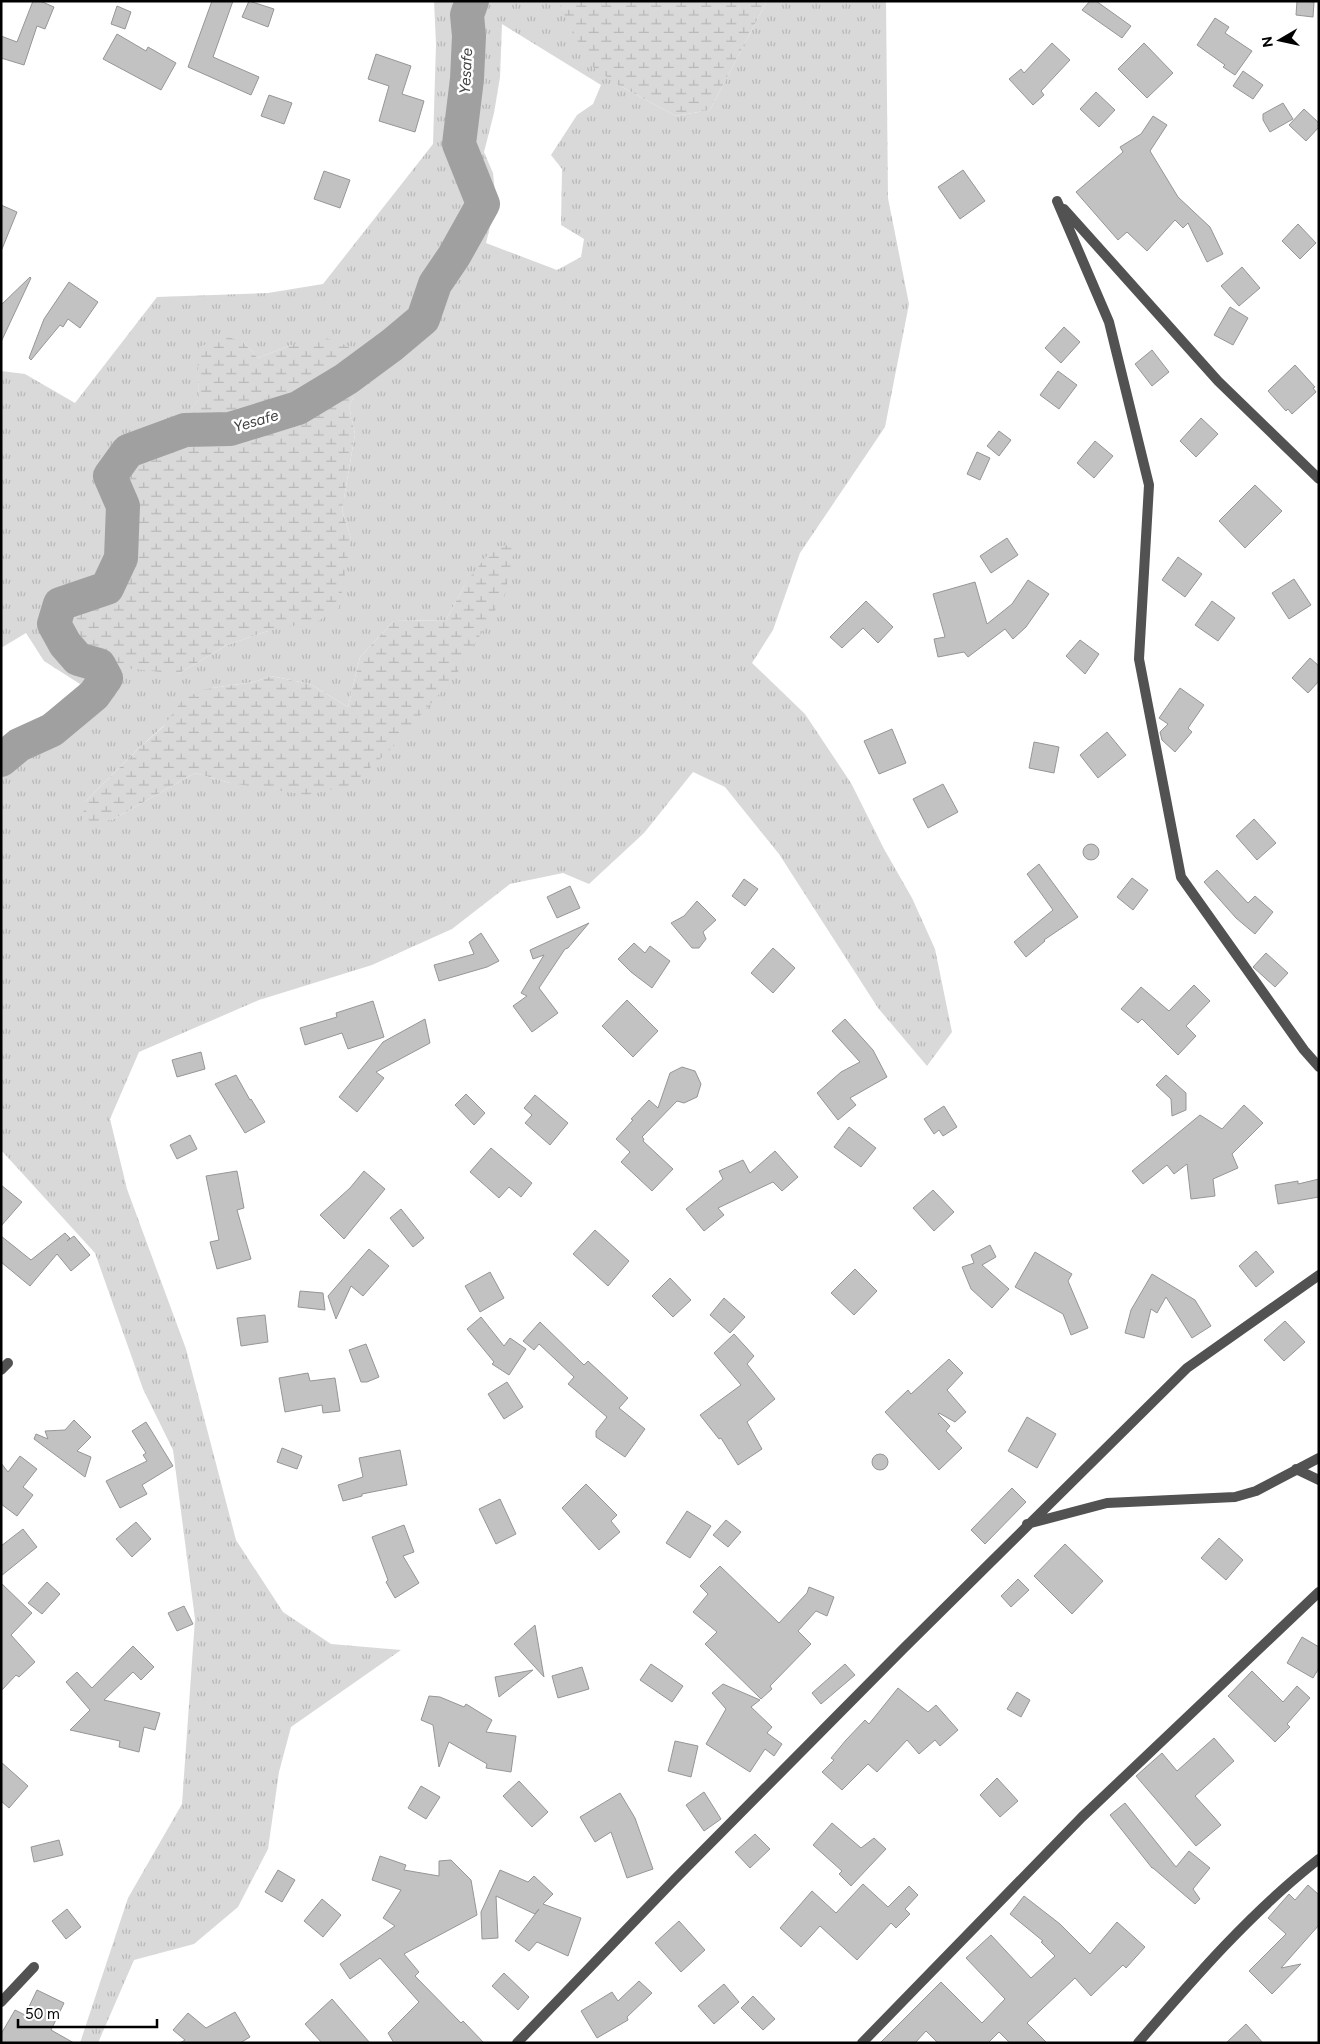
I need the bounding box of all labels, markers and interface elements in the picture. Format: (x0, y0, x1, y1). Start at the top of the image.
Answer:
north arrow (1255, 15, 1305, 65)
text: N (1258, 35, 1277, 49)
water label: Yesafe (456, 48, 476, 94)
water label: Yesafe (231, 406, 281, 436)
scale bar (18, 1996, 156, 2028)
text: 50 m (25, 2005, 60, 2023)

